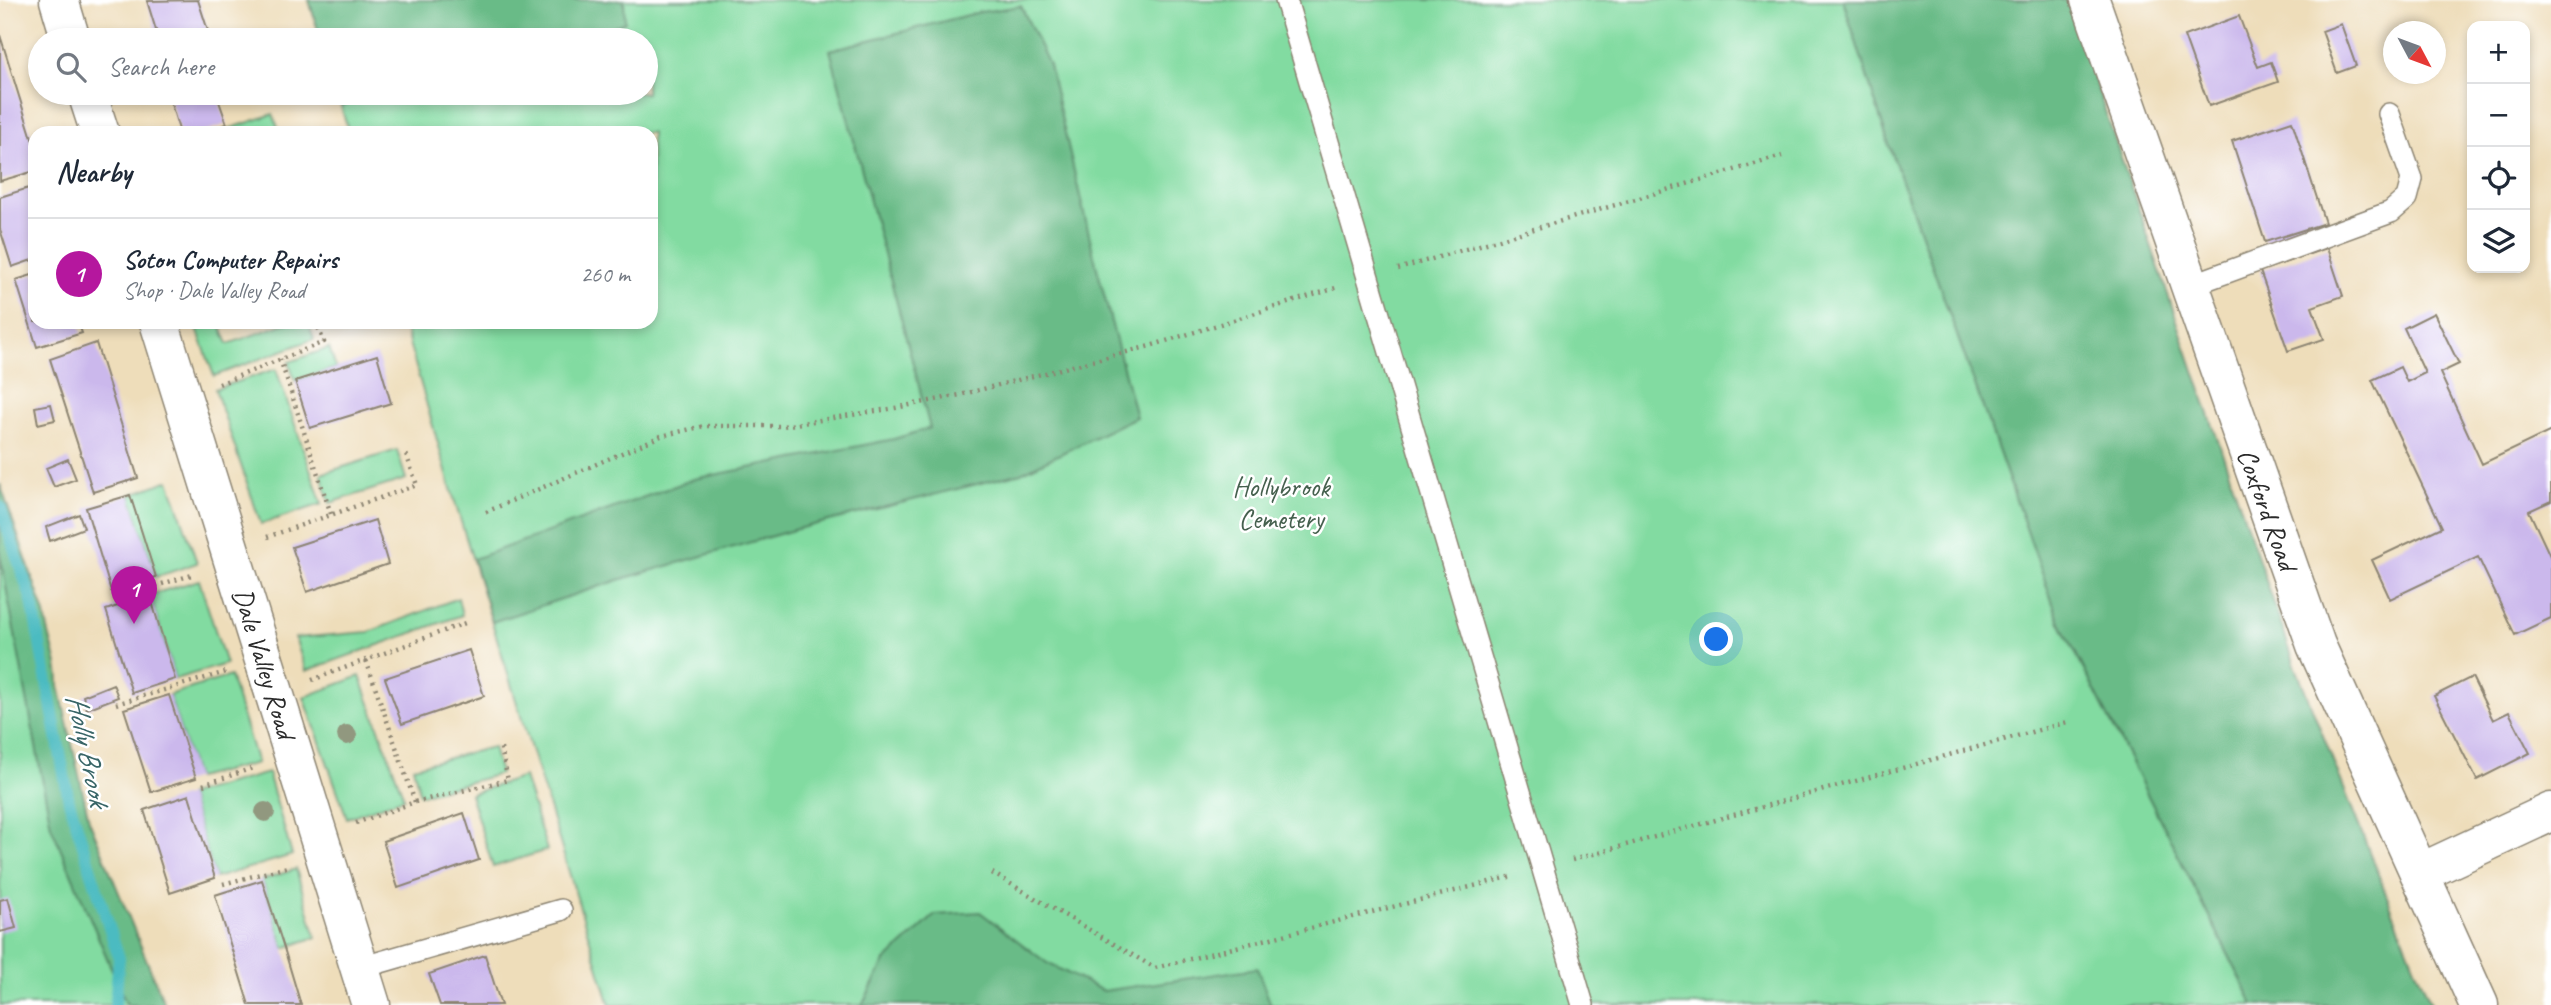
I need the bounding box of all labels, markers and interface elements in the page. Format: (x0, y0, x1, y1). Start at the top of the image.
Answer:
north arrow (2383, 21, 2446, 84)
map controls (2467, 21, 2530, 273)
button: + (2467, 21, 2530, 84)
search box (28, 28, 658, 105)
icon: search (52, 48, 90, 86)
text: Search here (108, 50, 214, 83)
button: − (2467, 84, 2530, 147)
button: locate (2467, 147, 2530, 210)
text: Nearby (56, 153, 132, 191)
button: layers (2467, 210, 2530, 273)
text: Soton Computer Repairs (123, 243, 338, 276)
text: 1 (74, 260, 84, 289)
text: 260 m (581, 260, 630, 289)
text: Shop · Dale Valley Road (123, 276, 305, 305)
street label: Coxford Road (2229, 444, 2307, 578)
park label: Hollybrook Cemetery (1233, 469, 1331, 536)
pin: 1 (111, 566, 157, 624)
street label: Dale Valley Road (225, 584, 305, 746)
your location (1699, 622, 1733, 656)
water label: Holly Brook (58, 691, 119, 814)

